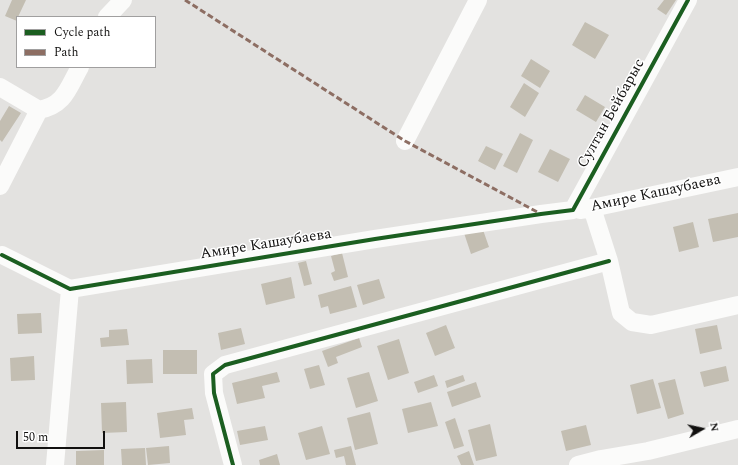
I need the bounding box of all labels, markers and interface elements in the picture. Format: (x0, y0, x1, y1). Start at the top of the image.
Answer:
legend (16, 16, 156, 68)
text: Cycle path (54, 23, 111, 42)
text: Path (54, 43, 79, 62)
street label: Султан Бейбарыс (575, 56, 649, 172)
street label: Амире Кашаубаева (589, 171, 723, 217)
street label: Амире Кашаубаева (199, 226, 333, 264)
north arrow (682, 409, 722, 449)
text: N (705, 421, 723, 433)
scale bar (18, 423, 107, 449)
text: 50 m (23, 428, 48, 447)

